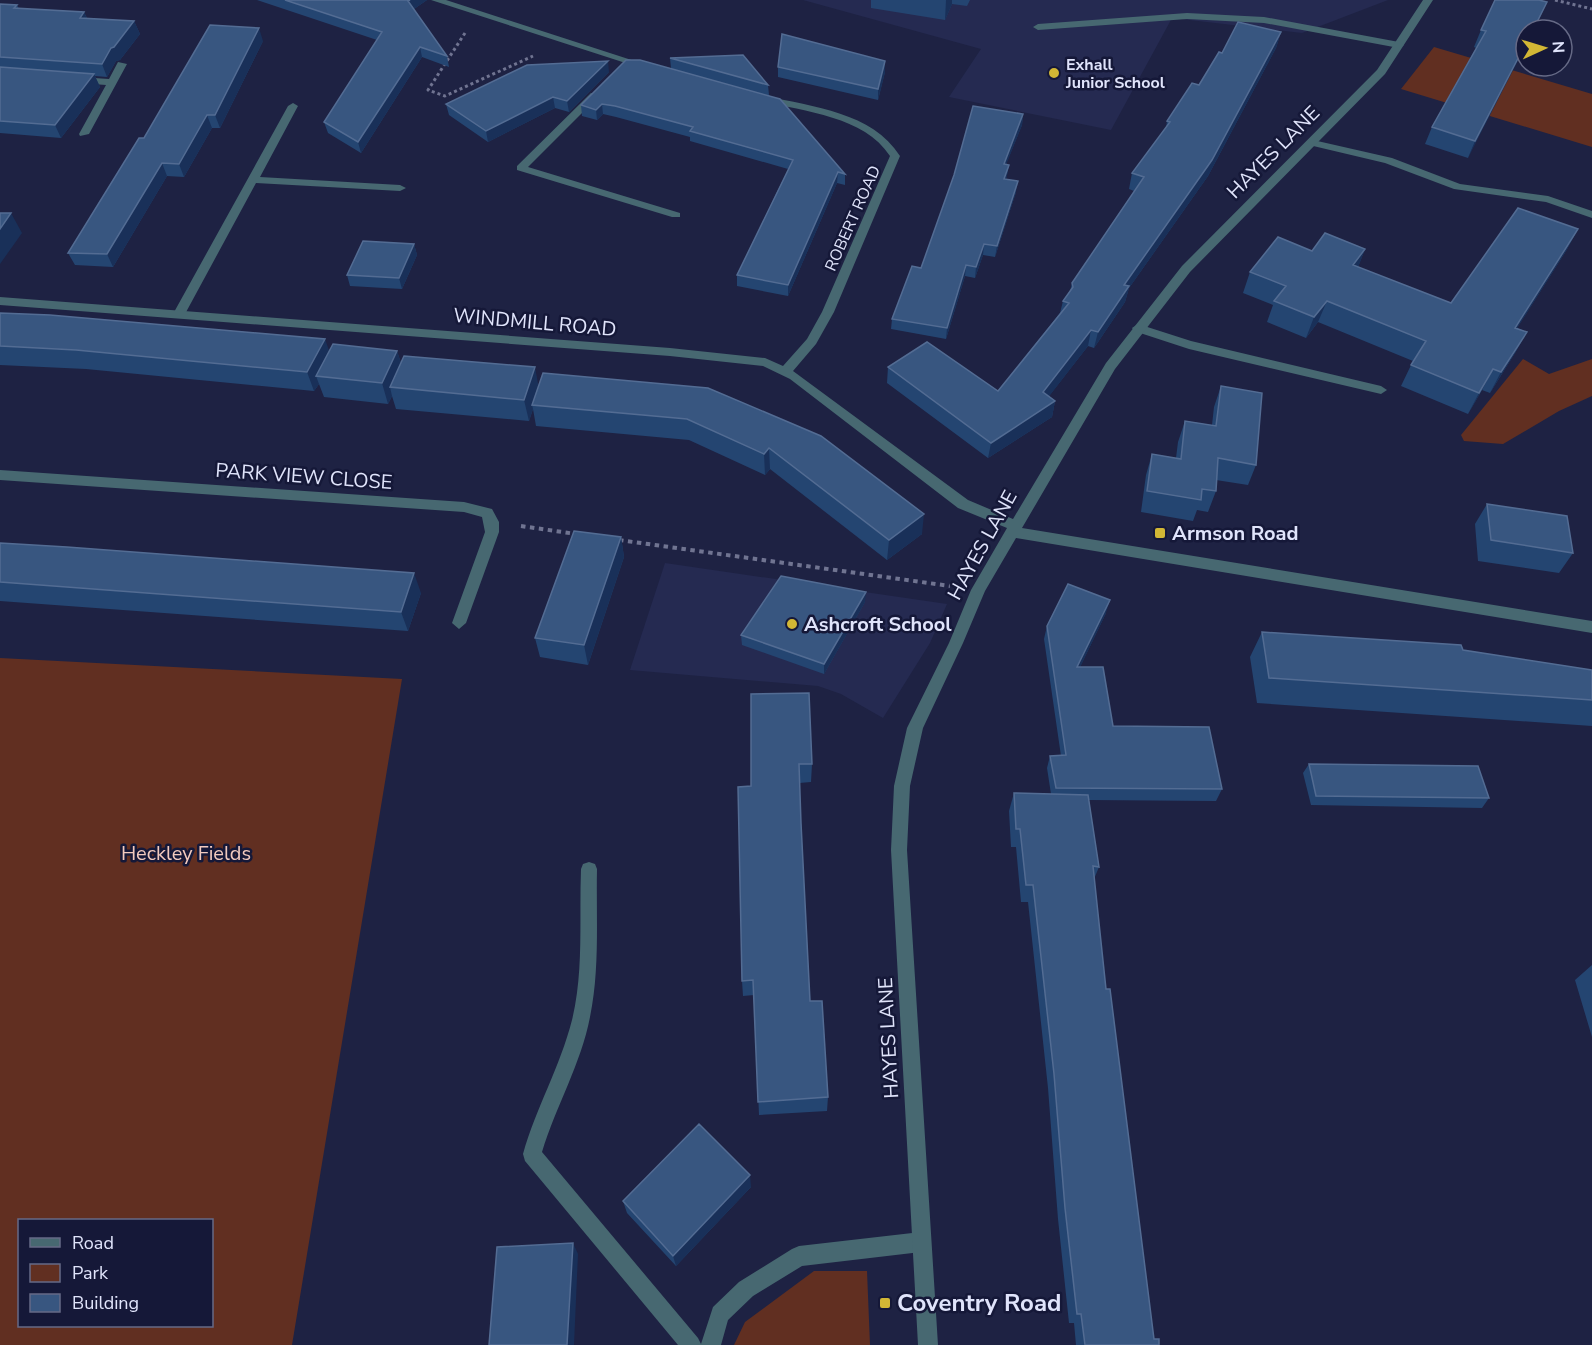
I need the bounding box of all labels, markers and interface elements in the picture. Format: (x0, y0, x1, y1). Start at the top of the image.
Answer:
north arrow (1514, 18, 1574, 78)
text: N (1547, 40, 1569, 54)
place label: Exhall Junior School (1065, 54, 1165, 94)
marker: Exhall Junior School (1047, 66, 1061, 80)
street label: HAYES LANE (1221, 100, 1326, 205)
street label: ROBERT ROAD (820, 162, 886, 275)
street label: WINDMILL ROAD (452, 302, 618, 343)
street label: PARK VIEW CLOSE (215, 457, 393, 496)
street label: HAYES LANE (941, 486, 1024, 605)
place label: Armson Road (1172, 520, 1299, 547)
marker: Armson Road (1153, 526, 1167, 540)
place label: Ashcroft School (804, 611, 952, 638)
marker: Ashcroft School (785, 617, 799, 631)
park label: Heckley Fields (121, 840, 251, 867)
street label: HAYES LANE (872, 977, 905, 1099)
legend (18, 1219, 213, 1327)
text: Road (72, 1231, 114, 1255)
text: Park (72, 1261, 109, 1285)
place label: Coventry Road (897, 1287, 1061, 1319)
text: Building (72, 1291, 139, 1315)
marker: Coventry Road (878, 1296, 892, 1310)

